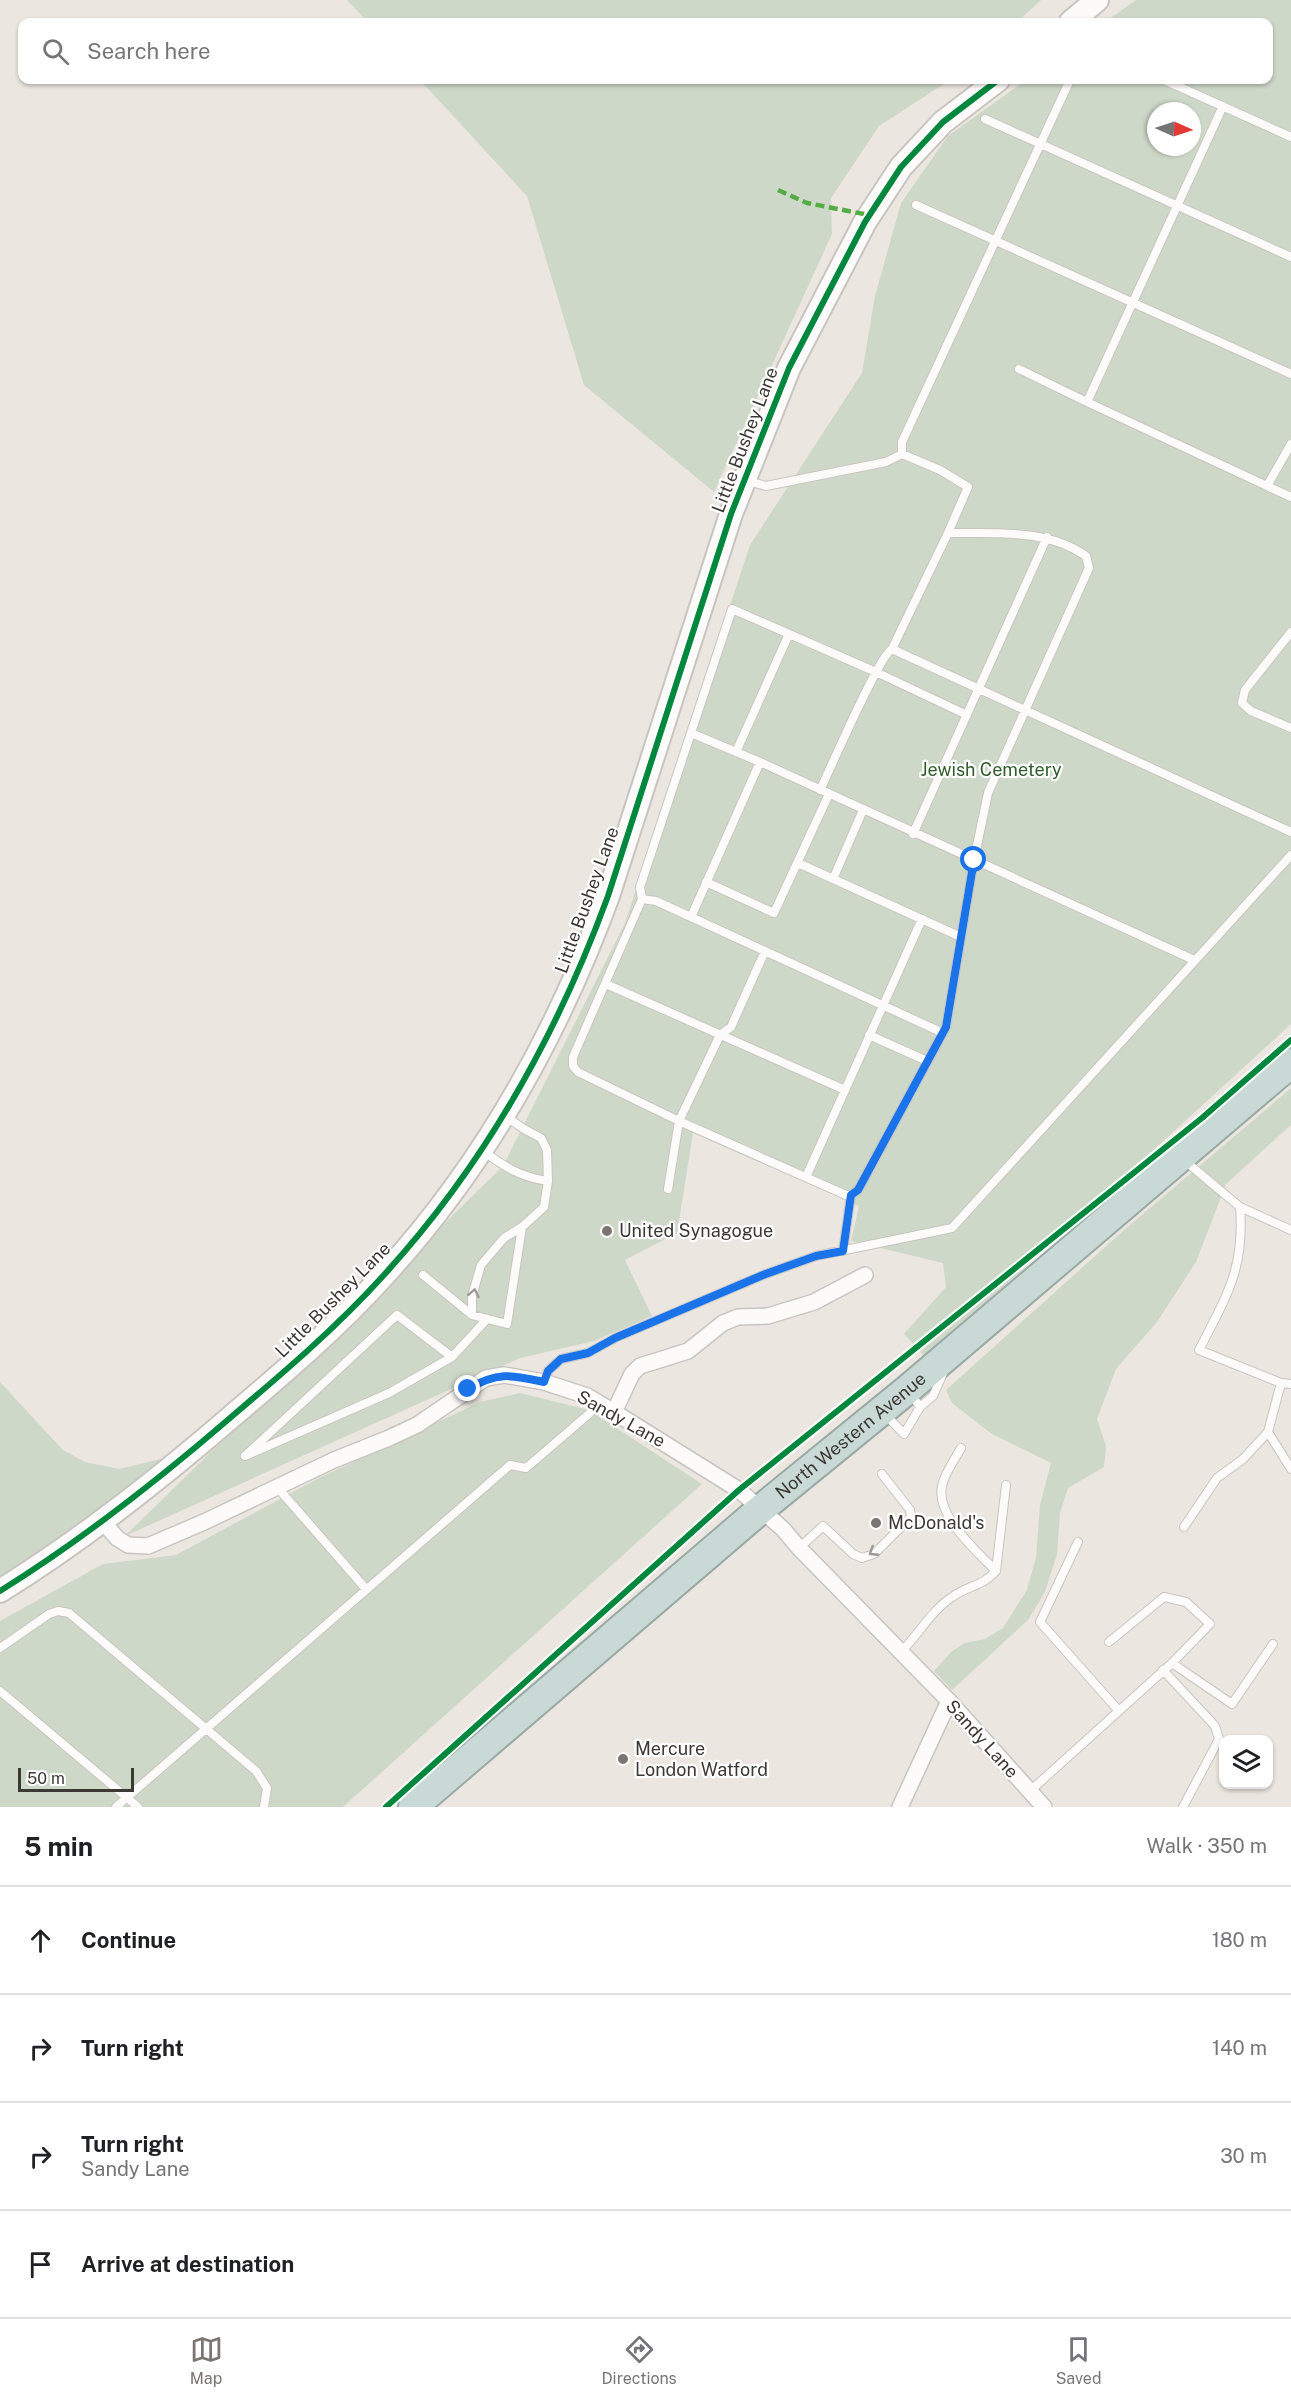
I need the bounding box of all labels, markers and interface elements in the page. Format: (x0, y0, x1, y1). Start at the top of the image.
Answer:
search box (18, 18, 1273, 84)
icon: search (39, 35, 72, 68)
text: Search here (87, 38, 211, 64)
north arrow (1147, 102, 1201, 156)
street label: Little Bushey Lane (707, 364, 782, 516)
park label: Jewish Cemetery (920, 759, 1062, 780)
street label: Little Bushey Lane (550, 824, 623, 976)
route start (960, 846, 986, 872)
place label: United Synagogue (619, 1220, 773, 1241)
marker: United Synagogue (600, 1224, 614, 1238)
street label: Little Bushey Lane (271, 1238, 395, 1362)
one-way arrow (467, 1288, 480, 1298)
street label: North Western Avenue (771, 1368, 930, 1503)
route end (454, 1375, 480, 1401)
street label: Sandy Lane (573, 1386, 669, 1451)
place label: McDonald's (888, 1512, 984, 1533)
marker: McDonald's (869, 1516, 883, 1530)
one-way arrow (869, 1544, 879, 1556)
street label: Sandy Lane (942, 1695, 1023, 1782)
map controls (1219, 1735, 1273, 1789)
button: layers (1219, 1735, 1273, 1789)
place label: Mercure London Watford (635, 1738, 768, 1780)
marker: Mercure London Watford (616, 1752, 630, 1766)
scale bar (18, 1765, 134, 1792)
text: 50 m (27, 1769, 65, 1788)
text: 5 min (24, 1831, 93, 1862)
text: Walk · 350 m (1147, 1834, 1267, 1858)
icon: ahead (24, 1924, 57, 1957)
text: Continue (81, 1927, 176, 1953)
text: 180 m (1212, 1928, 1267, 1952)
icon: right (24, 2032, 57, 2065)
text: Turn right (81, 2035, 184, 2061)
text: 140 m (1212, 2036, 1267, 2060)
text: Turn right (81, 2131, 184, 2157)
icon: right (24, 2140, 57, 2173)
text: 30 m (1220, 2144, 1267, 2168)
text: Sandy Lane (81, 2157, 190, 2181)
icon: arrive (24, 2248, 57, 2281)
text: Arrive at destination (81, 2251, 294, 2277)
tab: Map (190, 2333, 223, 2388)
tab: Directions (602, 2333, 677, 2388)
tab: Saved (1056, 2333, 1101, 2388)

